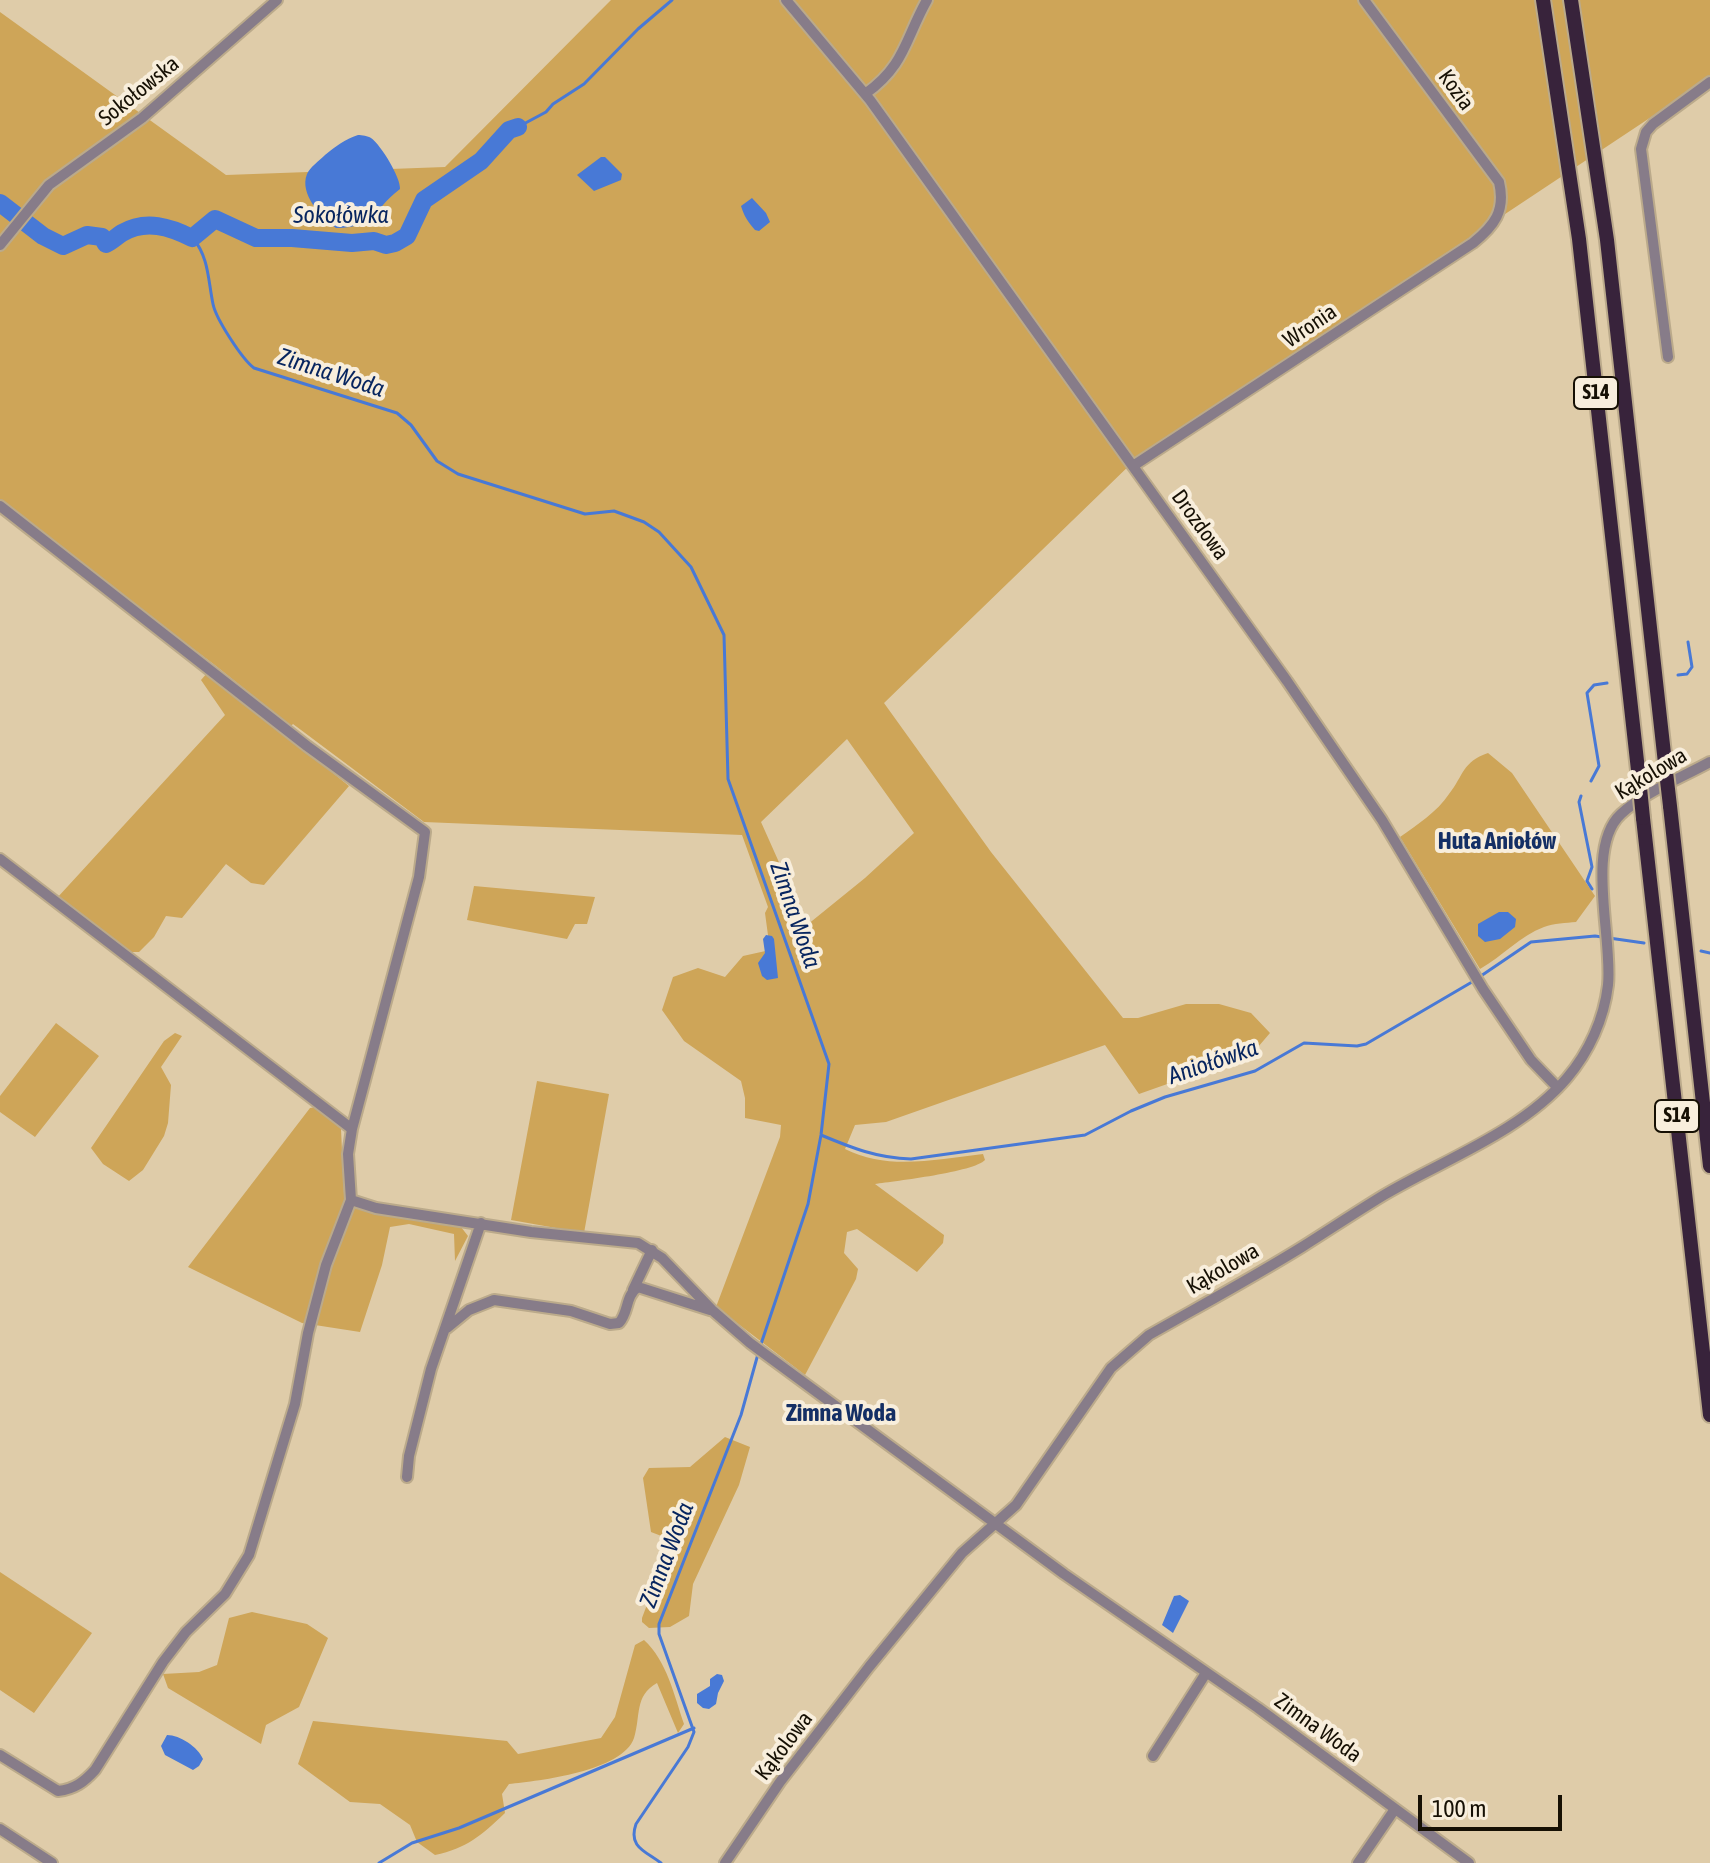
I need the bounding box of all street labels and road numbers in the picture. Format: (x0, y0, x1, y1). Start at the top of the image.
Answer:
street label: Sokołowska (94, 51, 184, 131)
street label: Kozia (1432, 65, 1480, 115)
street label: Wronia (1278, 299, 1342, 353)
road number: S14 (1574, 377, 1618, 409)
street label: Drozdowa (1166, 485, 1234, 565)
street label: Kąkolowa (1610, 742, 1692, 806)
road number: S14 (1655, 1100, 1699, 1132)
street label: Kąkolowa (1182, 1238, 1264, 1300)
street label: Zimna Woda (1269, 1688, 1367, 1768)
street label: Kąkolowa (750, 1707, 818, 1785)

